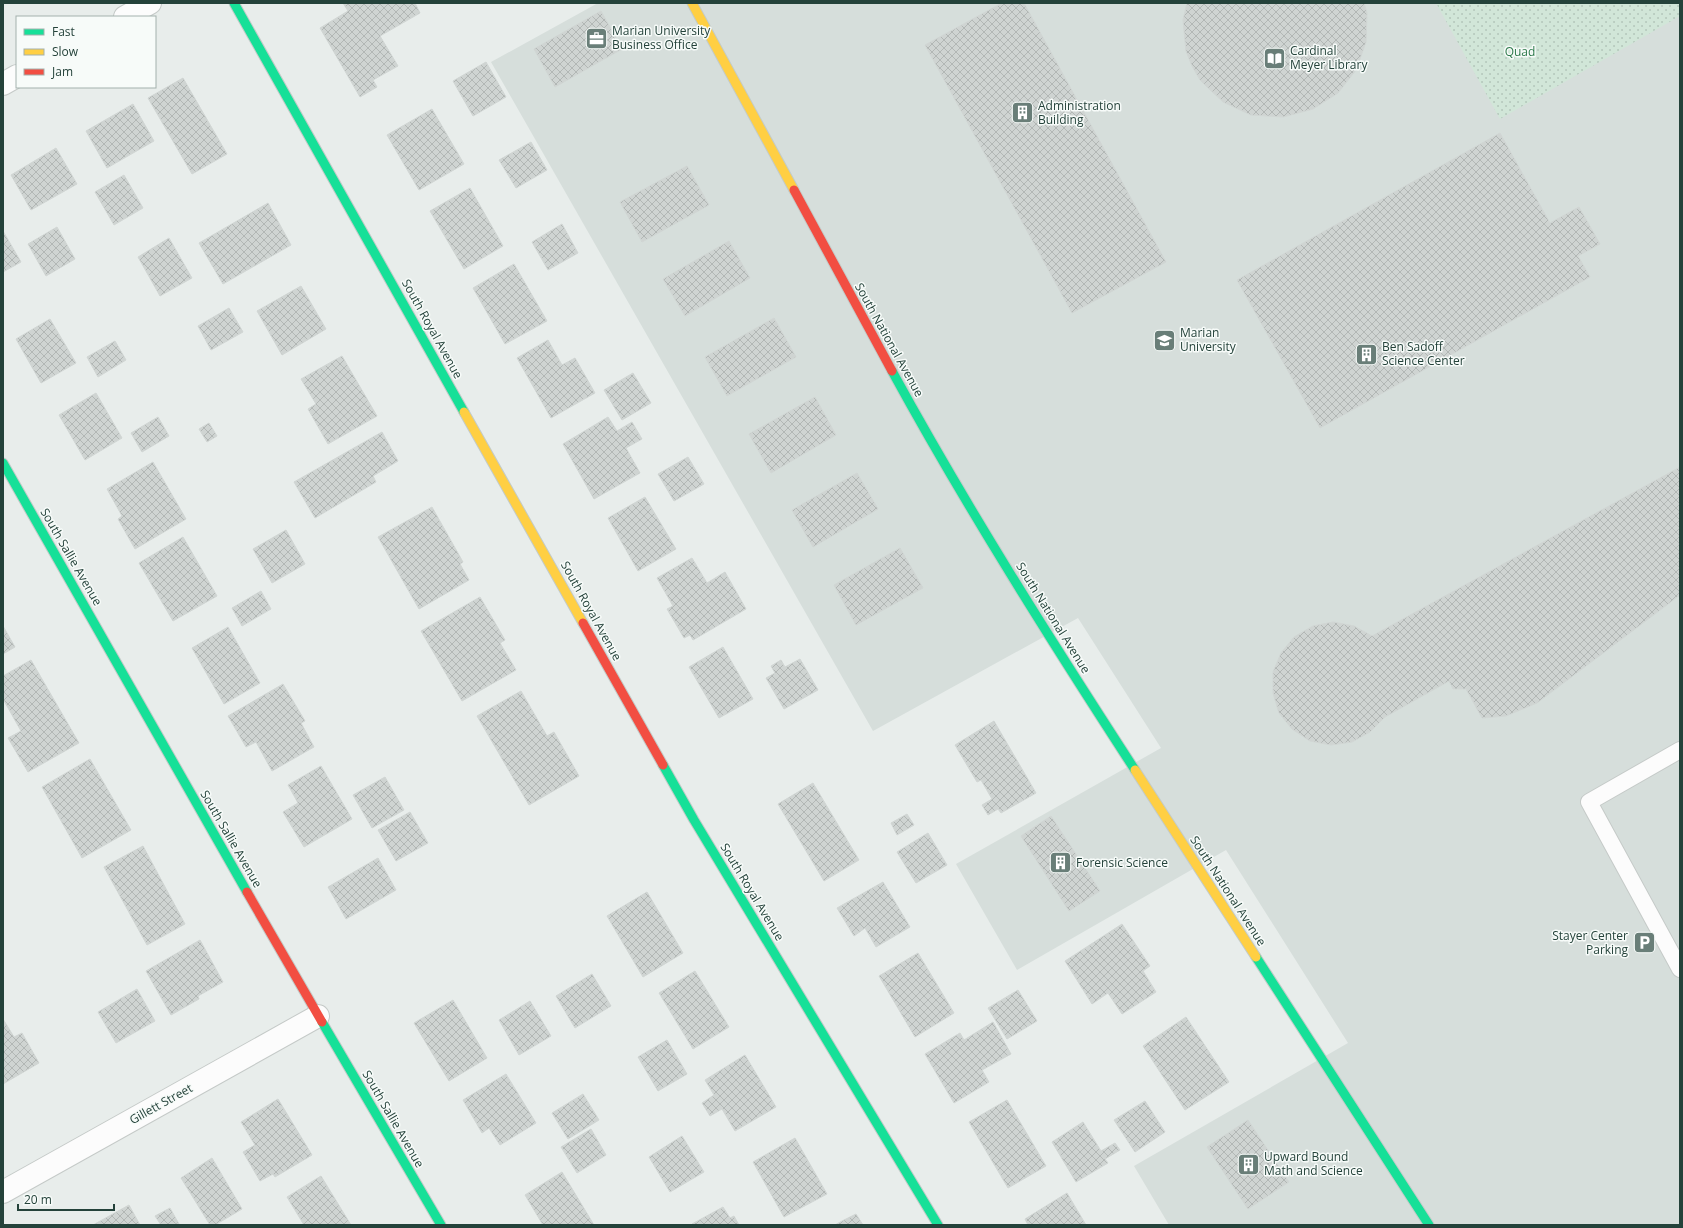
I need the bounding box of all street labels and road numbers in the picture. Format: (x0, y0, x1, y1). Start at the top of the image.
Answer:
street label: South Royal Avenue (398, 276, 467, 382)
street label: South National Avenue (851, 280, 928, 400)
street label: South Sallie Avenue (37, 505, 106, 609)
street label: South Royal Avenue (557, 558, 626, 664)
street label: South National Avenue (1012, 559, 1095, 677)
street label: South Sallie Avenue (197, 787, 266, 891)
street label: South National Avenue (1186, 832, 1271, 949)
street label: South Royal Avenue (717, 840, 788, 944)
street label: South Sallie Avenue (359, 1067, 428, 1171)
street label: Gillett Street (126, 1079, 195, 1128)

